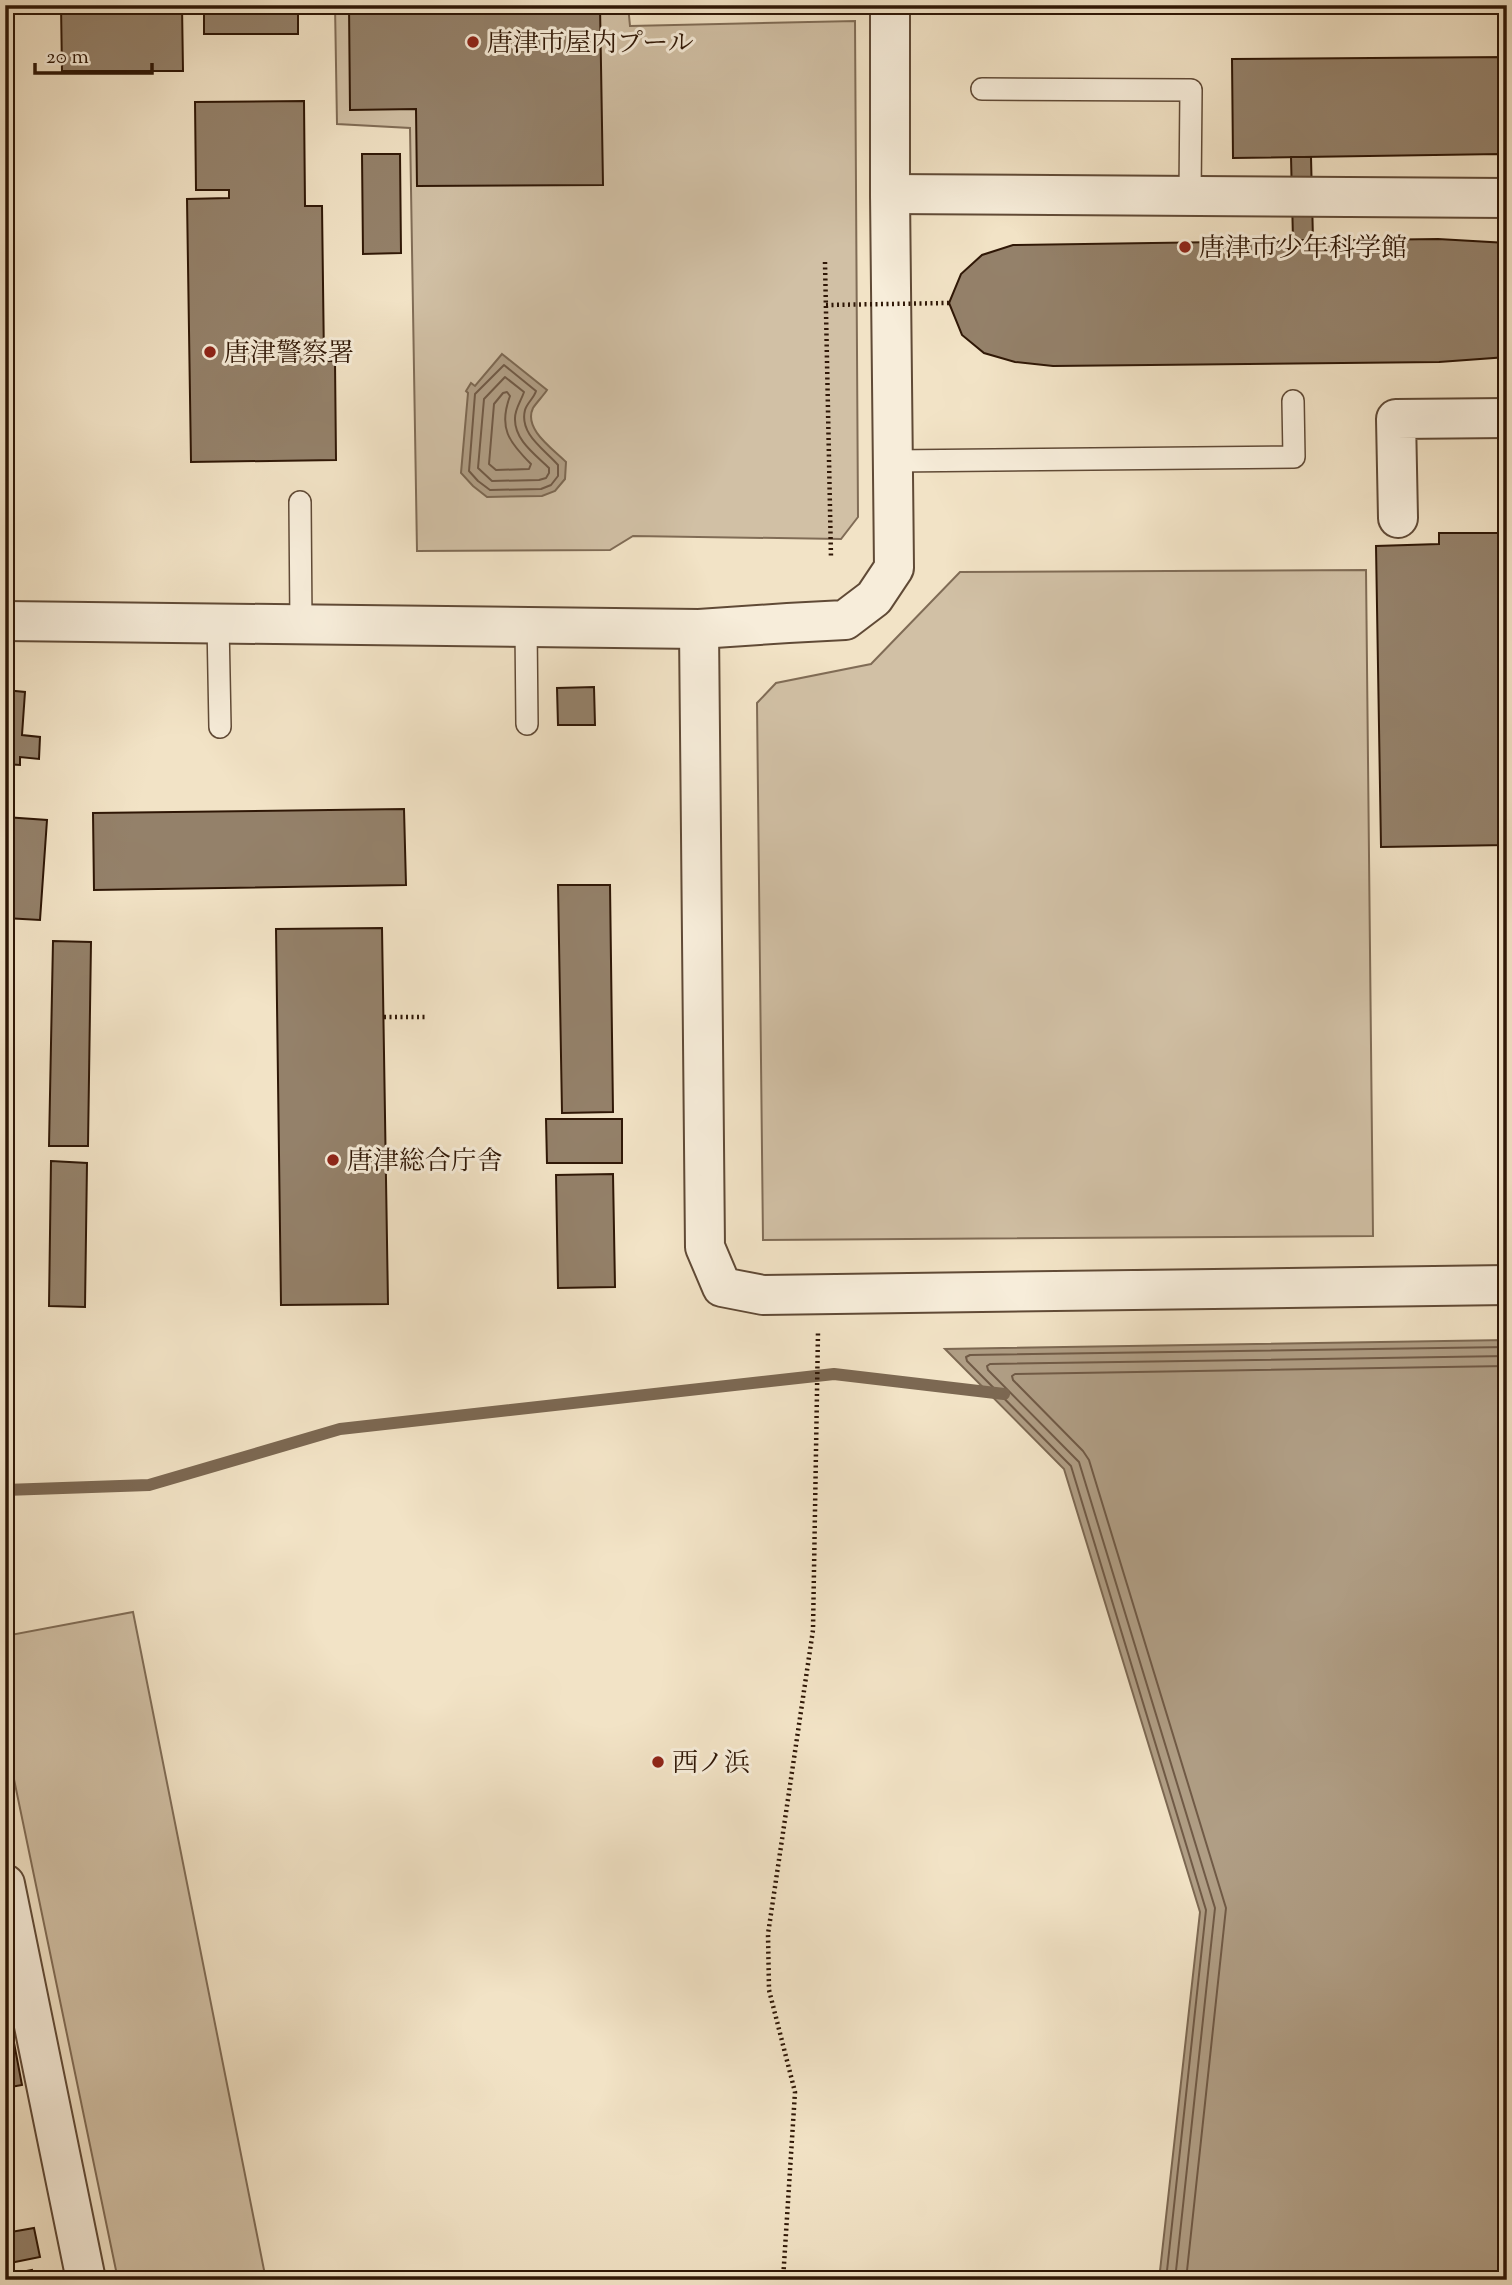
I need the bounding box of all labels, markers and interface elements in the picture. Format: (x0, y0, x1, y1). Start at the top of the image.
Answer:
place label: 唐津市屋内プール (487, 26, 694, 63)
scale bar (35, 32, 152, 76)
marker: 唐津市屋内プール (465, 34, 481, 50)
text: 20 m (46, 43, 89, 73)
place label: 唐津市少年科学館 (1199, 231, 1407, 268)
marker: 唐津市少年科学館 (1177, 239, 1193, 255)
place label: 唐津警察署 (224, 336, 354, 373)
marker: 唐津警察署 (202, 344, 218, 360)
place label: 唐津総合庁舎 (347, 1144, 503, 1181)
marker: 唐津総合庁舎 (325, 1152, 341, 1168)
place label: 西ノ浜 (672, 1746, 750, 1783)
marker: 西ノ浜 (650, 1754, 666, 1770)

